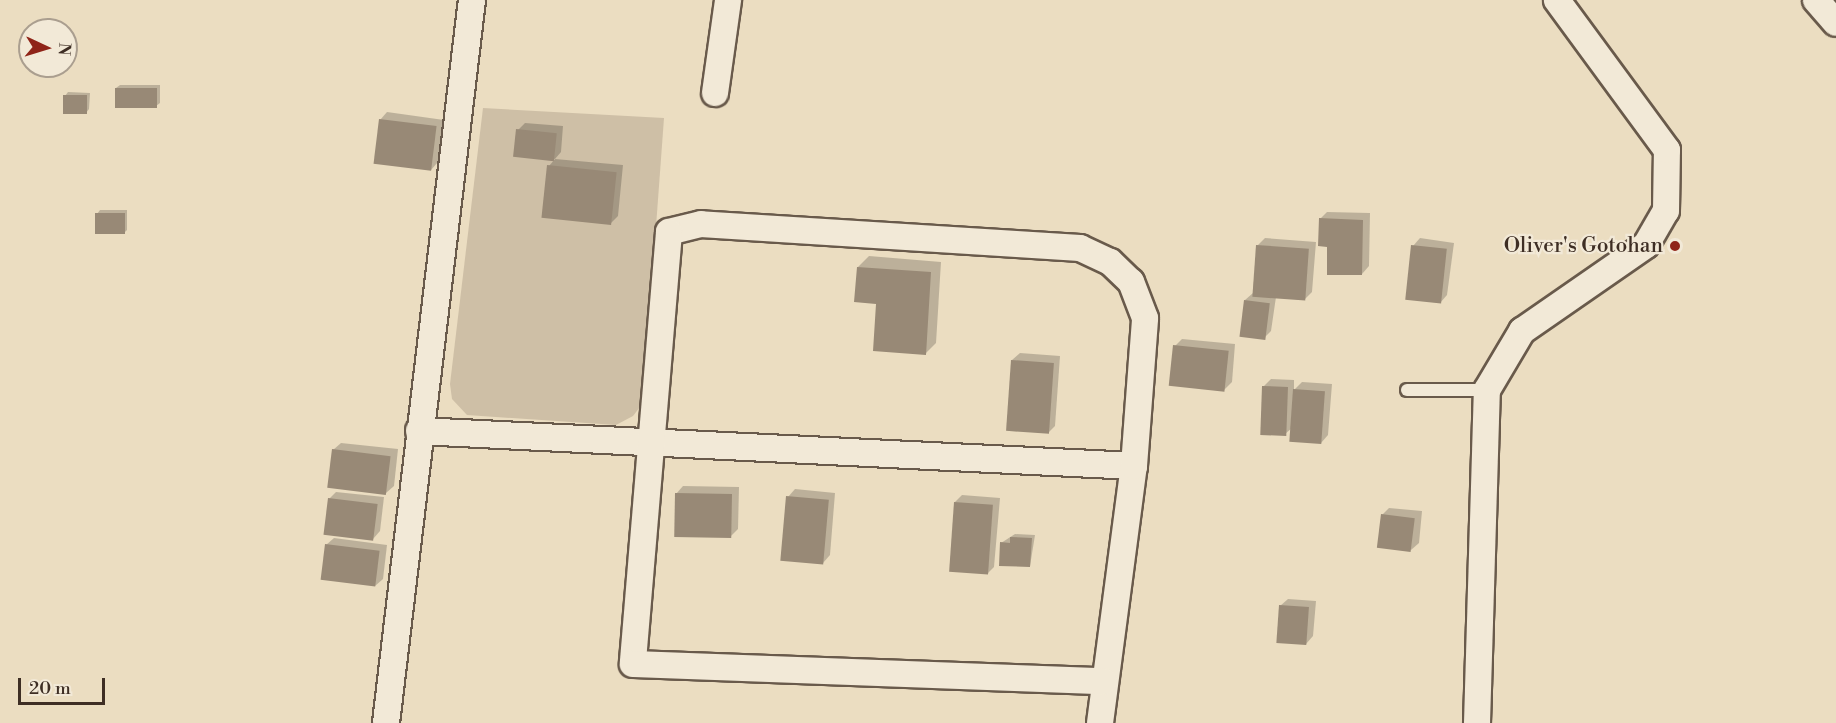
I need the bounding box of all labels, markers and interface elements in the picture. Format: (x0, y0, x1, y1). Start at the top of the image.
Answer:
north arrow (18, 18, 78, 78)
text: N (54, 42, 74, 56)
place label: Oliver's Gotohan (1504, 233, 1663, 259)
marker: Oliver's Gotohan (1668, 239, 1682, 253)
scale bar (21, 666, 108, 704)
text: 20 m (29, 677, 71, 700)

